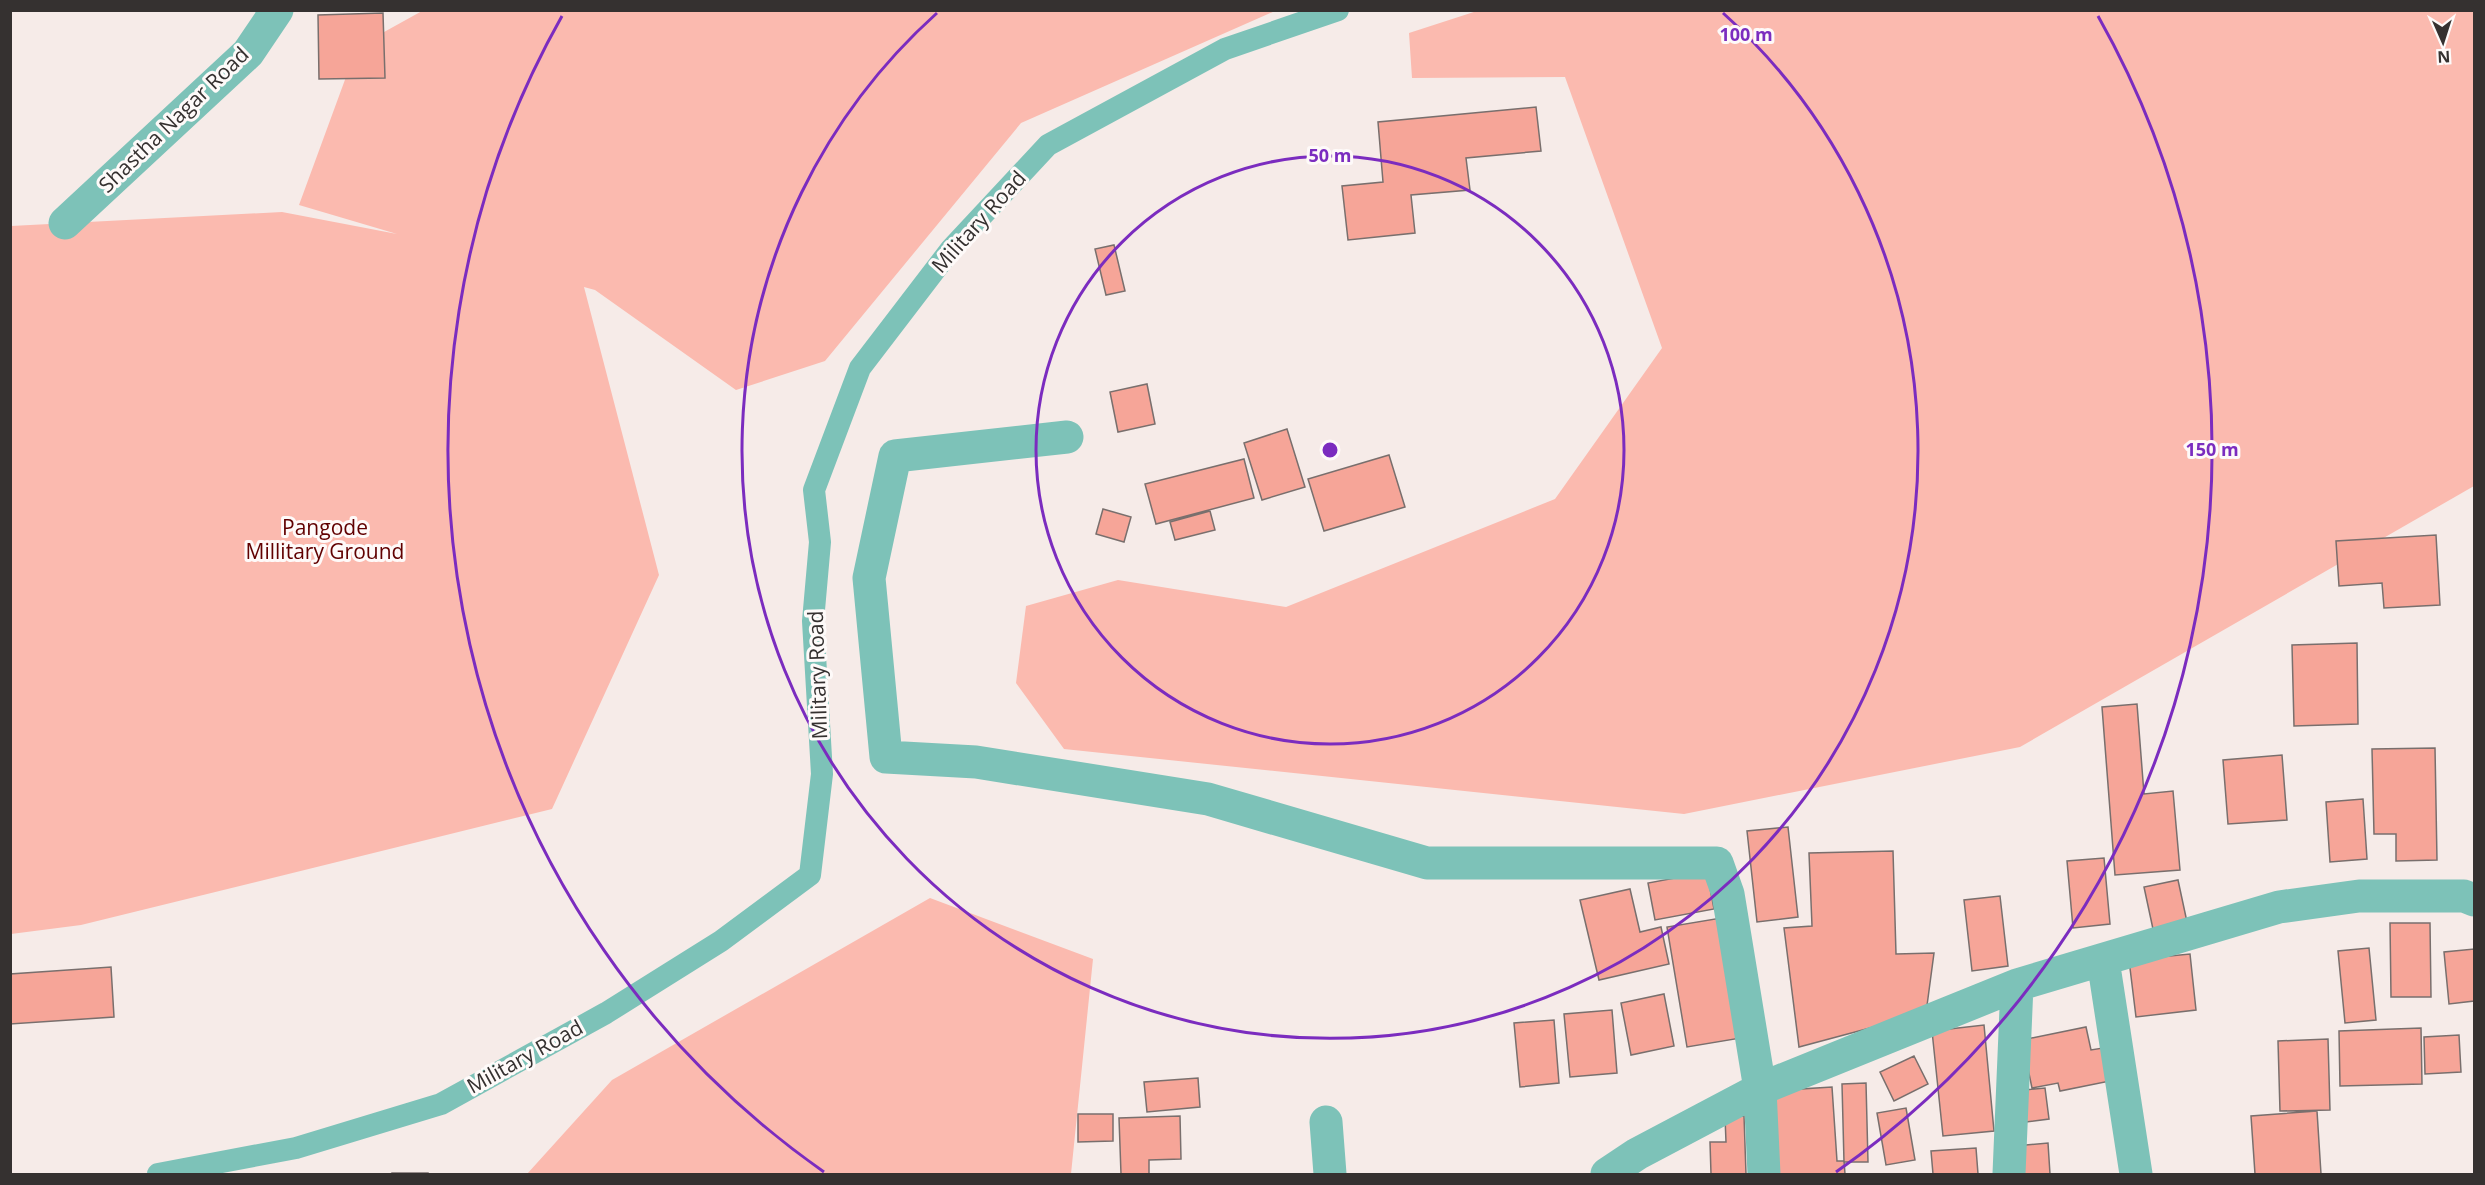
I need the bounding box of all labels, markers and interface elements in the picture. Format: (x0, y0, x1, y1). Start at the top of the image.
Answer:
north arrow (2413, 12, 2473, 72)
text: 100 m (1719, 22, 1773, 46)
street label: Shastha Nagar Road (92, 40, 254, 198)
text: N (2437, 46, 2451, 68)
text: 50 m (1309, 143, 1351, 167)
street label: Military Road (925, 164, 1032, 278)
text: 150 m (2185, 437, 2239, 461)
centre of rings (1320, 440, 1340, 460)
park label: Pangode Millitary Ground (246, 513, 404, 565)
street label: Military Road (801, 610, 833, 740)
street label: Military Road (461, 1013, 588, 1100)

